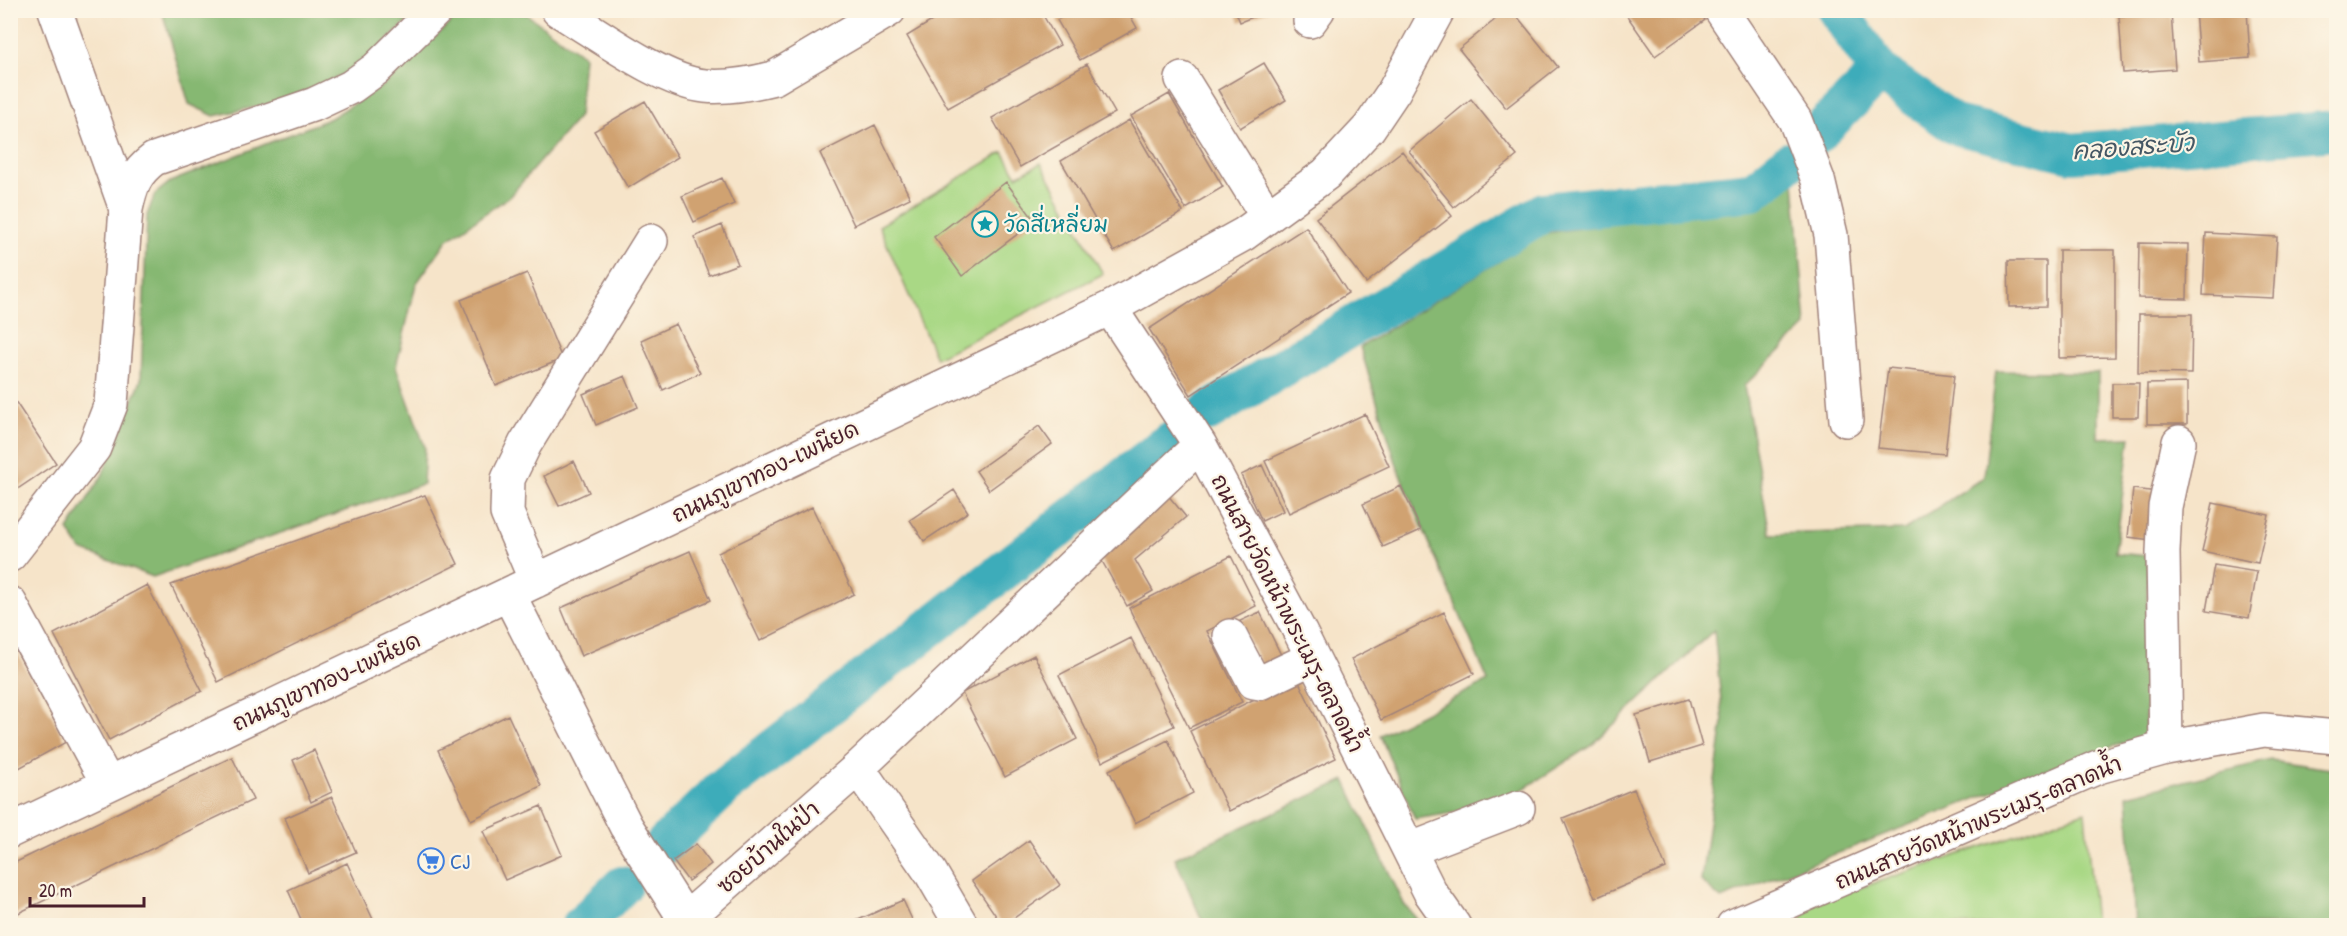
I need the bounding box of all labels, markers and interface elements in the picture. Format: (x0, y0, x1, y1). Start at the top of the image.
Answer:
water label: คลองสระบัว (2071, 126, 2196, 166)
place label: วัดสี่เหลี่ยม (1004, 204, 1108, 239)
place icon: วัดสี่เหลี่ยม (970, 209, 1000, 239)
street label: ถนนภูเขาทอง-เพนียด (667, 413, 864, 531)
street label: ถนนสายวัดหน้าพระเมรุ-ตลาดน้ำ (1203, 466, 1377, 758)
street label: ถนนภูเขาทอง-เพนียด (227, 624, 426, 740)
street label: ถนนสายวัดหน้าพระเมรุ-ตลาดน้ำ (1828, 742, 2127, 898)
street label: ซอยบ้านในป่า (710, 794, 826, 900)
supermarket icon: CJ (416, 846, 446, 876)
place label: CJ (450, 846, 470, 876)
scale bar (30, 870, 144, 908)
text: 20 m (39, 878, 72, 903)

